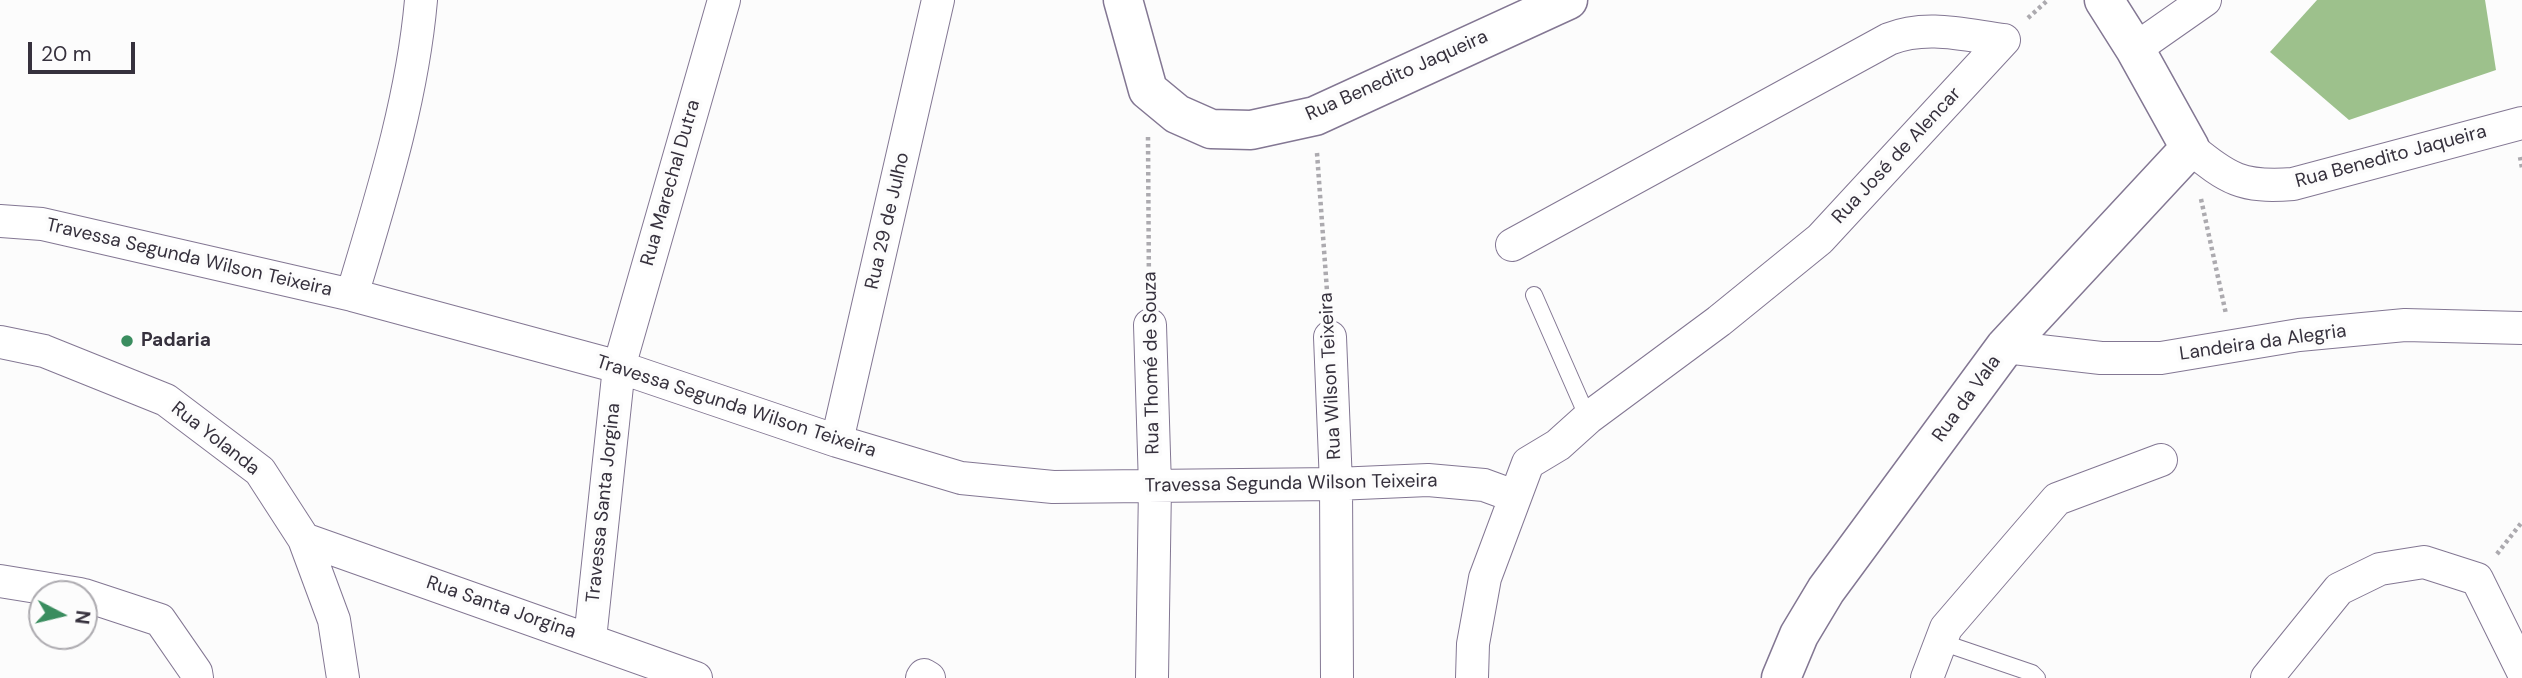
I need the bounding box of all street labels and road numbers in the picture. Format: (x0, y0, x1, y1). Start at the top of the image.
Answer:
street label: Rua Benedito Jaqueira (1302, 26, 1492, 126)
street label: Rua José de Alencar (1828, 83, 1966, 229)
street label: Rua Marechal Dutra (636, 97, 706, 269)
street label: Rua Benedito Jaqueira (2293, 121, 2489, 193)
street label: Rua 29 de Julho (861, 150, 915, 292)
street label: Travessa Segunda Wilson Teixeira (44, 214, 334, 302)
street label: Rua Thomé de Souza (1139, 271, 1165, 455)
street label: Rua Wilson Teixeira (1315, 292, 1347, 460)
street label: Landeira da Alegria (2178, 320, 2348, 366)
street label: Travessa Segunda Wilson Teixeira (593, 351, 879, 463)
street label: Rua da Vala (1928, 351, 2006, 447)
street label: Rua Yolanda (166, 397, 264, 481)
street label: Travessa Santa Jorgina (582, 402, 626, 604)
street label: Travessa Segunda Wilson Teixeira (1144, 470, 1438, 498)
street label: Rua Santa Jorgina (423, 572, 579, 644)

